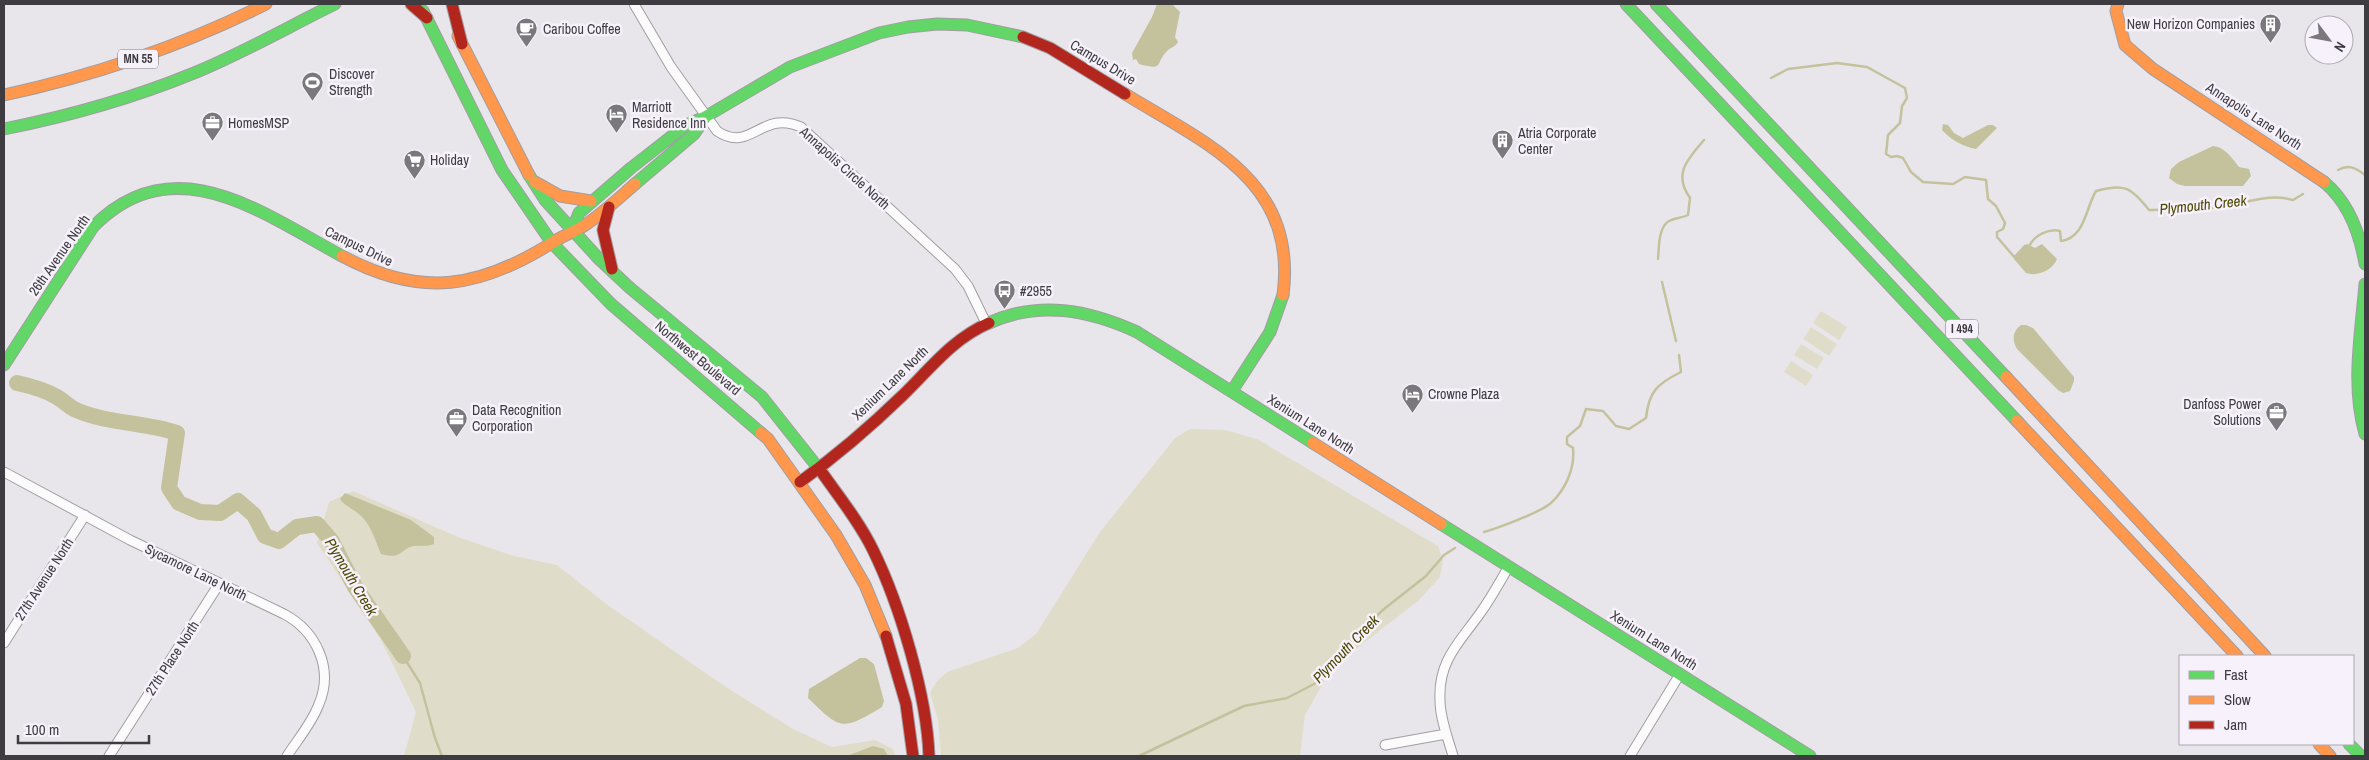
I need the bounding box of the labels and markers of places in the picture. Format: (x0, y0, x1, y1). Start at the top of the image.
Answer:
building icon: New Horizon Companies (2259, 12, 2283, 43)
place label: New Horizon Companies (2127, 15, 2255, 33)
cafe icon: Caribou Coffee (515, 17, 539, 48)
place label: Caribou Coffee (543, 20, 621, 38)
place label: Discover Strength (329, 65, 374, 99)
sports icon: Discover Strength (301, 70, 325, 101)
place label: Marriott Residence Inn (632, 98, 706, 132)
hotel icon: Marriott Residence Inn (604, 103, 628, 134)
office icon: HomesMSP (200, 111, 224, 142)
place label: HomesMSP (228, 114, 290, 132)
place label: Atria Corporate Center (1517, 124, 1596, 158)
building icon: Atria Corporate Center (1490, 129, 1514, 160)
supermarket icon: Holiday (402, 148, 426, 179)
place label: Holiday (430, 151, 469, 169)
bus stop icon: #2955 (992, 279, 1016, 310)
place label: #2955 (1020, 282, 1052, 300)
hotel icon: Crowne Plaza (1400, 382, 1424, 413)
place label: Crowne Plaza (1428, 385, 1500, 403)
place label: Danfoss Power Solutions (2183, 395, 2261, 429)
office icon: Danfoss Power Solutions (2265, 400, 2289, 431)
place label: Data Recognition Corporation (472, 401, 561, 435)
office icon: Data Recognition Corporation (444, 406, 468, 437)

